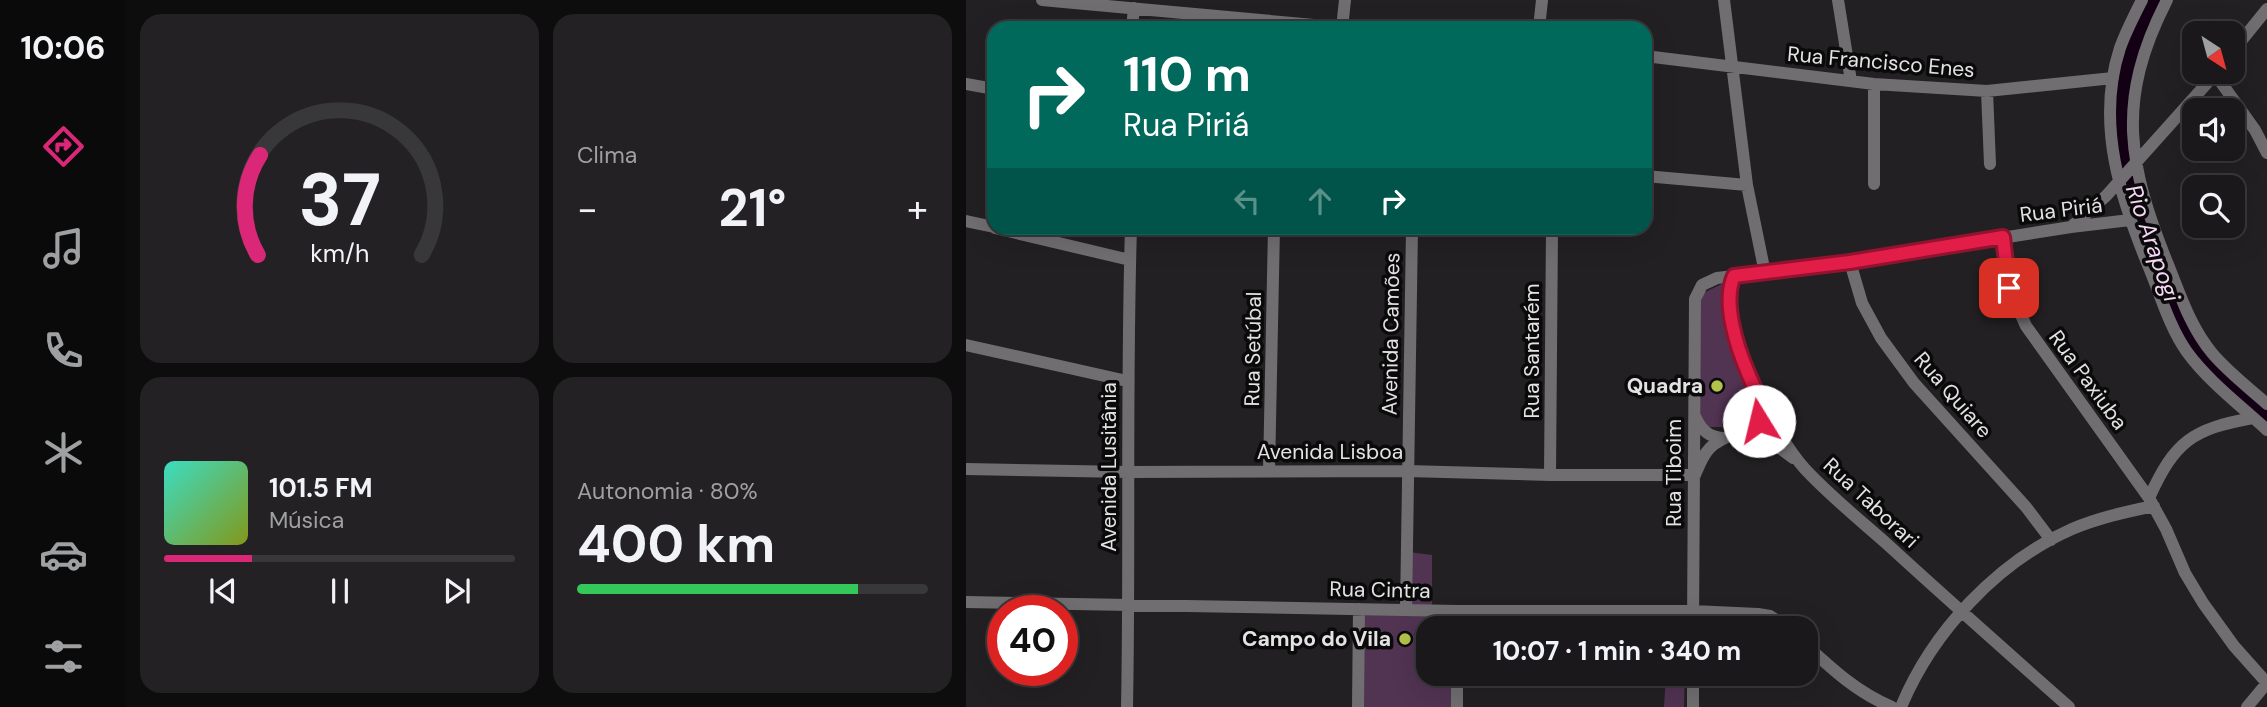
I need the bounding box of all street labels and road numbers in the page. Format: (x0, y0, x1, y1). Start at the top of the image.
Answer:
street label: Rua Francisco Enes (1786, 40, 1976, 84)
street label: Rua Piriá (2018, 191, 2104, 229)
street label: Avenida Camões (1376, 252, 1406, 416)
street label: Rua Santarém (1518, 284, 1546, 418)
street label: Rua Setúbal (1238, 291, 1268, 407)
street label: Rua Paxiuba (2042, 325, 2134, 435)
street label: Rua Quiare (1908, 346, 1998, 444)
street label: Avenida Lusitânia (1095, 382, 1123, 552)
street label: Rua Tiboim (1660, 419, 1688, 527)
street label: Avenida Lisboa (1257, 438, 1403, 466)
street label: Rua Taborari (1817, 452, 1925, 554)
street label: Rua Cintra (1329, 575, 1431, 605)

